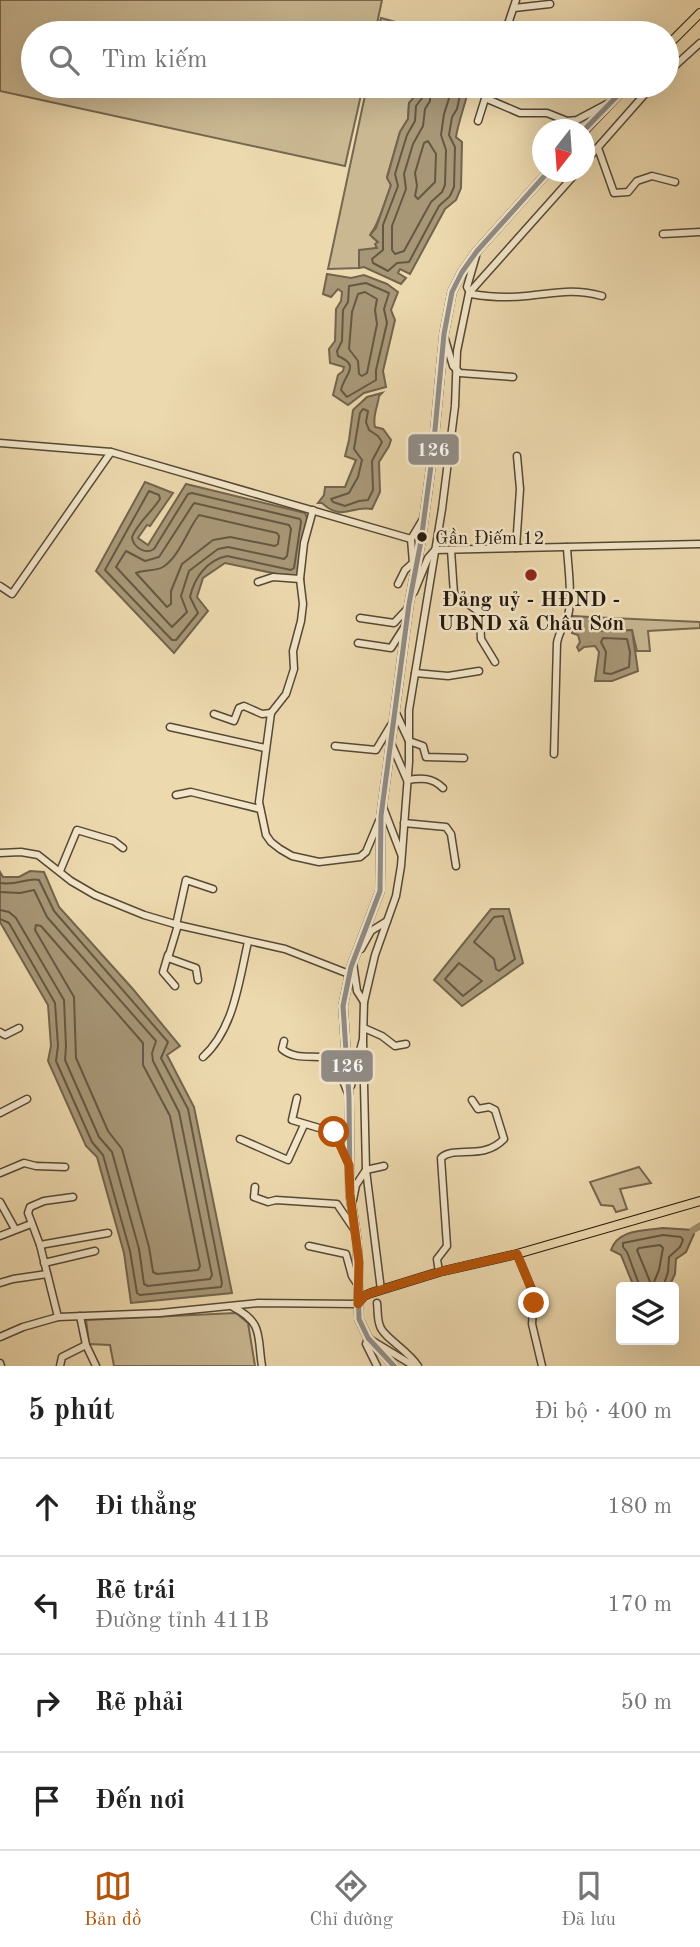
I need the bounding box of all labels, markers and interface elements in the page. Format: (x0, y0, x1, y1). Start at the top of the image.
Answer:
search box (21, 21, 679, 98)
icon: search (45, 41, 83, 79)
text: Tìm kiếm (101, 47, 208, 73)
north arrow (532, 119, 595, 182)
line badge: 126 (407, 433, 460, 466)
text: 126 (416, 442, 450, 461)
place label: Gần Điếm 12 (435, 527, 545, 549)
marker: Gần Điếm 12 (415, 530, 429, 544)
marker: Đảng uỷ - HĐND - UBND xã Châu Sơn (523, 567, 539, 583)
place label: Đảng uỷ - HĐND - UBND xã Châu Sơn (438, 590, 624, 635)
line badge: 126 (320, 1049, 374, 1083)
text: 126 (330, 1058, 364, 1077)
route start (318, 1116, 349, 1147)
map controls (616, 1282, 679, 1345)
button: layers (616, 1282, 679, 1345)
route end (518, 1287, 549, 1318)
text: 5 phút (28, 1396, 114, 1426)
text: Đi bộ · 400 m (534, 1400, 672, 1423)
icon: ahead (28, 1488, 66, 1526)
text: Đi thẳng (95, 1494, 197, 1520)
text: 180 m (607, 1495, 672, 1518)
text: Rẽ trái (95, 1578, 175, 1604)
icon: left (28, 1586, 66, 1624)
text: 170 m (607, 1593, 672, 1616)
text: Đường tỉnh 411B (95, 1609, 269, 1632)
icon: right (28, 1684, 66, 1722)
text: Rẽ phải (95, 1690, 183, 1716)
text: 50 m (621, 1691, 672, 1714)
icon: arrive (28, 1782, 66, 1820)
text: Đến nơi (95, 1788, 185, 1814)
tab: Bản đồ (84, 1867, 141, 1932)
tab: Chỉ đường (310, 1867, 393, 1932)
tab: Đã lưu (561, 1867, 616, 1932)

